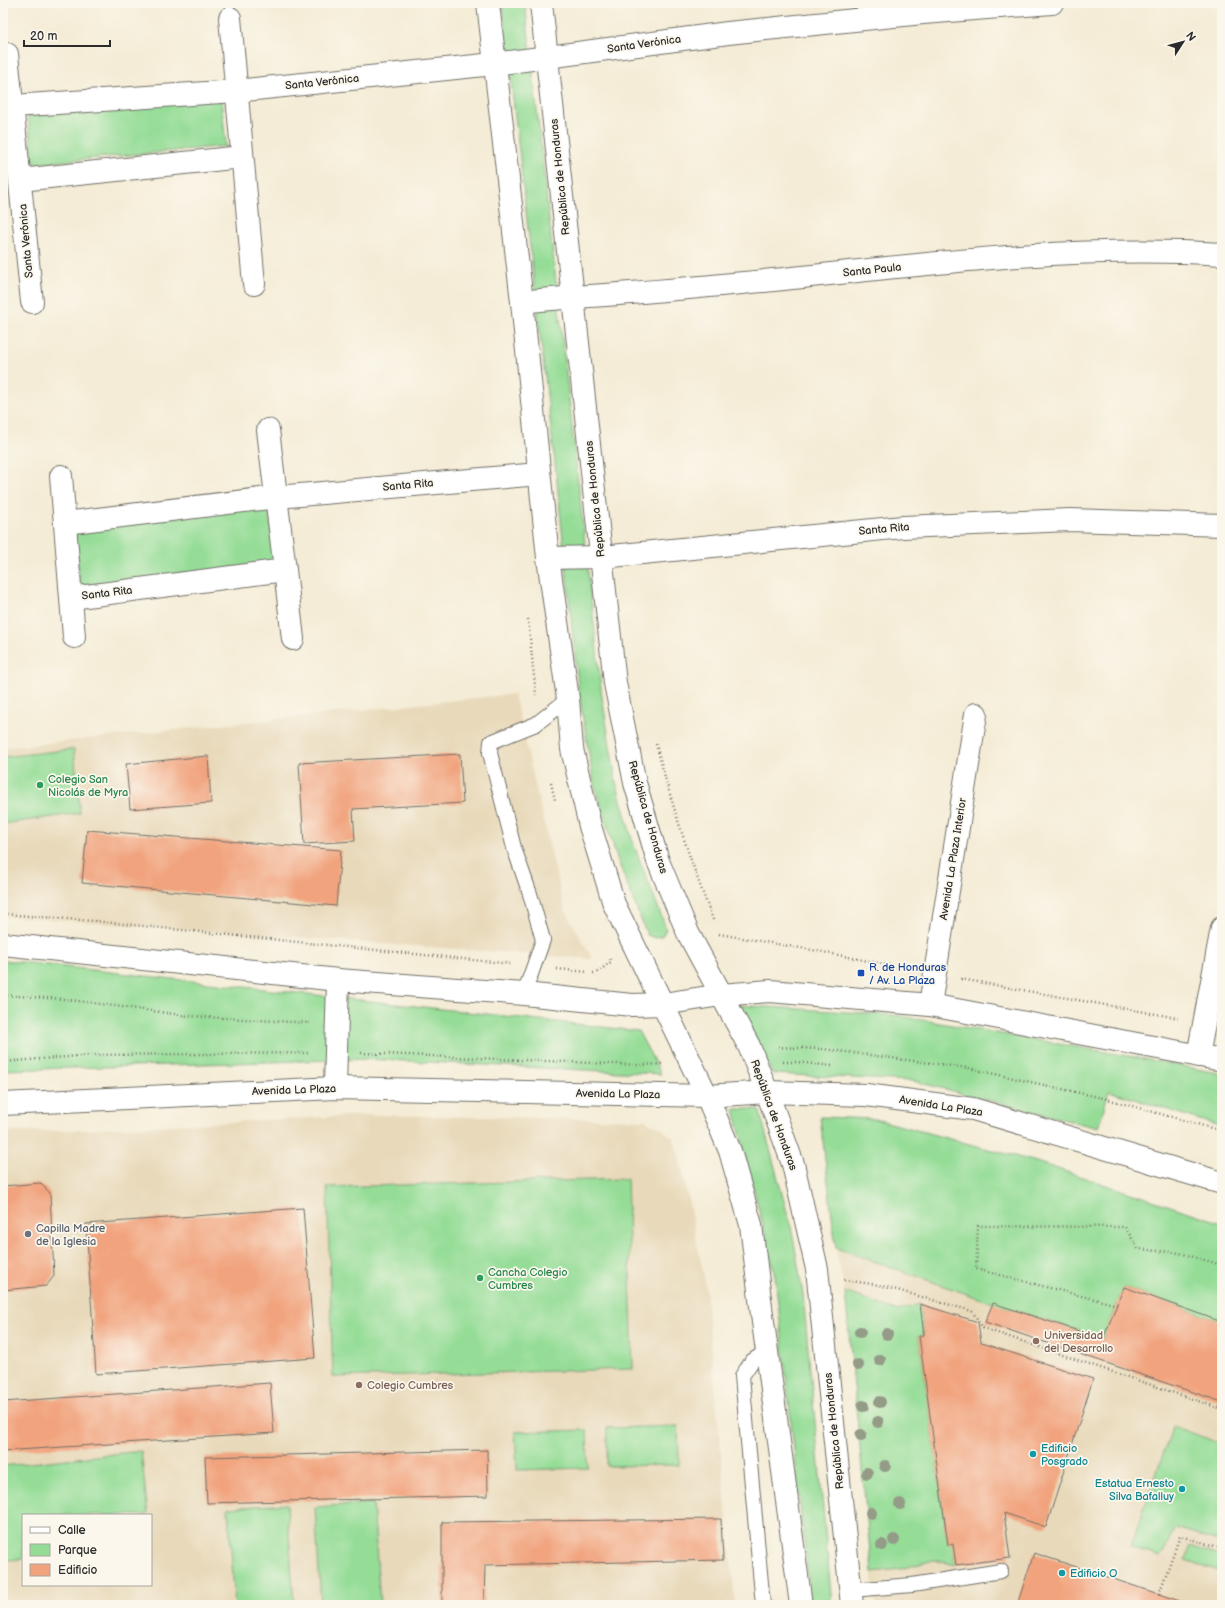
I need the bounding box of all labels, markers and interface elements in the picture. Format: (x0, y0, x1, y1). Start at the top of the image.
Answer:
scale bar (24, 22, 110, 48)
north arrow (1163, 22, 1203, 62)
text: 20 m (30, 29, 57, 44)
text: N (1183, 29, 1198, 44)
street label: Santa Verónica (606, 32, 682, 56)
street label: Santa Verónica (284, 72, 360, 92)
street label: República de Honduras (547, 118, 573, 236)
street label: Santa Verónica (16, 203, 36, 279)
street label: Santa Paula (842, 260, 902, 280)
street label: República de Honduras (582, 440, 608, 558)
street label: Santa Rita (382, 476, 434, 494)
street label: Santa Rita (858, 520, 910, 538)
street label: Santa Rita (81, 583, 133, 603)
street label: República de Honduras (626, 759, 671, 876)
place label: Colegio San Nicolás de Myra (48, 773, 128, 799)
marker: Colegio San Nicolás de Myra (35, 780, 45, 790)
street label: Avenida La Plaza Interior (937, 796, 969, 921)
place label: R. de Honduras / Av. La Plaza (869, 961, 947, 987)
marker: R. de Honduras / Av. La Plaza (856, 968, 866, 978)
street label: República de Honduras (748, 1058, 800, 1173)
street label: Avenida La Plaza (252, 1082, 336, 1098)
street label: Avenida La Plaza (576, 1087, 660, 1101)
street label: Avenida La Plaza (898, 1093, 984, 1119)
place label: Capilla Madre de la Iglesia (36, 1222, 106, 1248)
marker: Capilla Madre de la Iglesia (23, 1229, 33, 1239)
place label: Cancha Colegio Cumbres (488, 1266, 568, 1292)
marker: Cancha Colegio Cumbres (475, 1273, 485, 1283)
place label: Universidad del Desarrollo (1044, 1329, 1113, 1355)
marker: Universidad del Desarrollo (1031, 1336, 1041, 1346)
street label: República de Honduras (821, 1372, 847, 1490)
place label: Colegio Cumbres (367, 1379, 454, 1392)
marker: Colegio Cumbres (354, 1380, 364, 1390)
place label: Edificio Posgrado (1041, 1442, 1088, 1468)
marker: Edificio Posgrado (1028, 1449, 1038, 1459)
place label: Estatua Ernesto Silva Bafalluy (1095, 1477, 1174, 1503)
marker: Estatua Ernesto Silva Bafalluy (1177, 1484, 1187, 1494)
legend (22, 1514, 152, 1586)
text: Calle (58, 1523, 86, 1538)
text: Parque (58, 1543, 97, 1558)
text: Edificio (58, 1563, 98, 1578)
place label: Edificio O (1070, 1567, 1118, 1580)
marker: Edificio O (1057, 1568, 1067, 1578)

